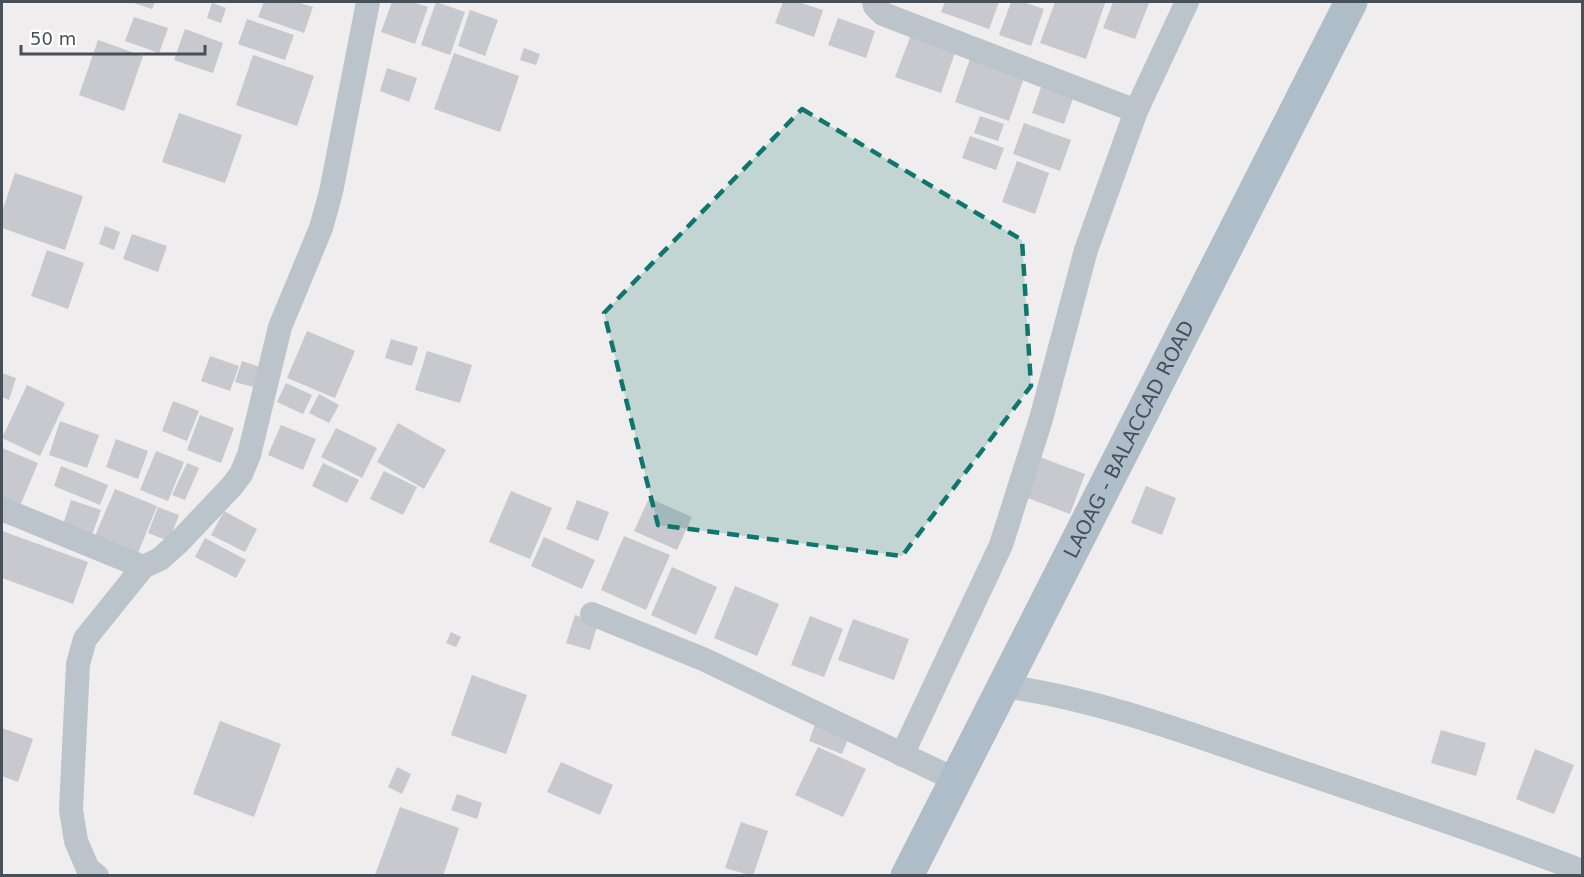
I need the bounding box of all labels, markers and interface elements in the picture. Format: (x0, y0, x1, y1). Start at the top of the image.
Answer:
scale bar (21, 18, 206, 56)
text: 50 m (30, 28, 76, 49)
street label: LAOAG - BALACCAD ROAD (1059, 316, 1199, 562)

